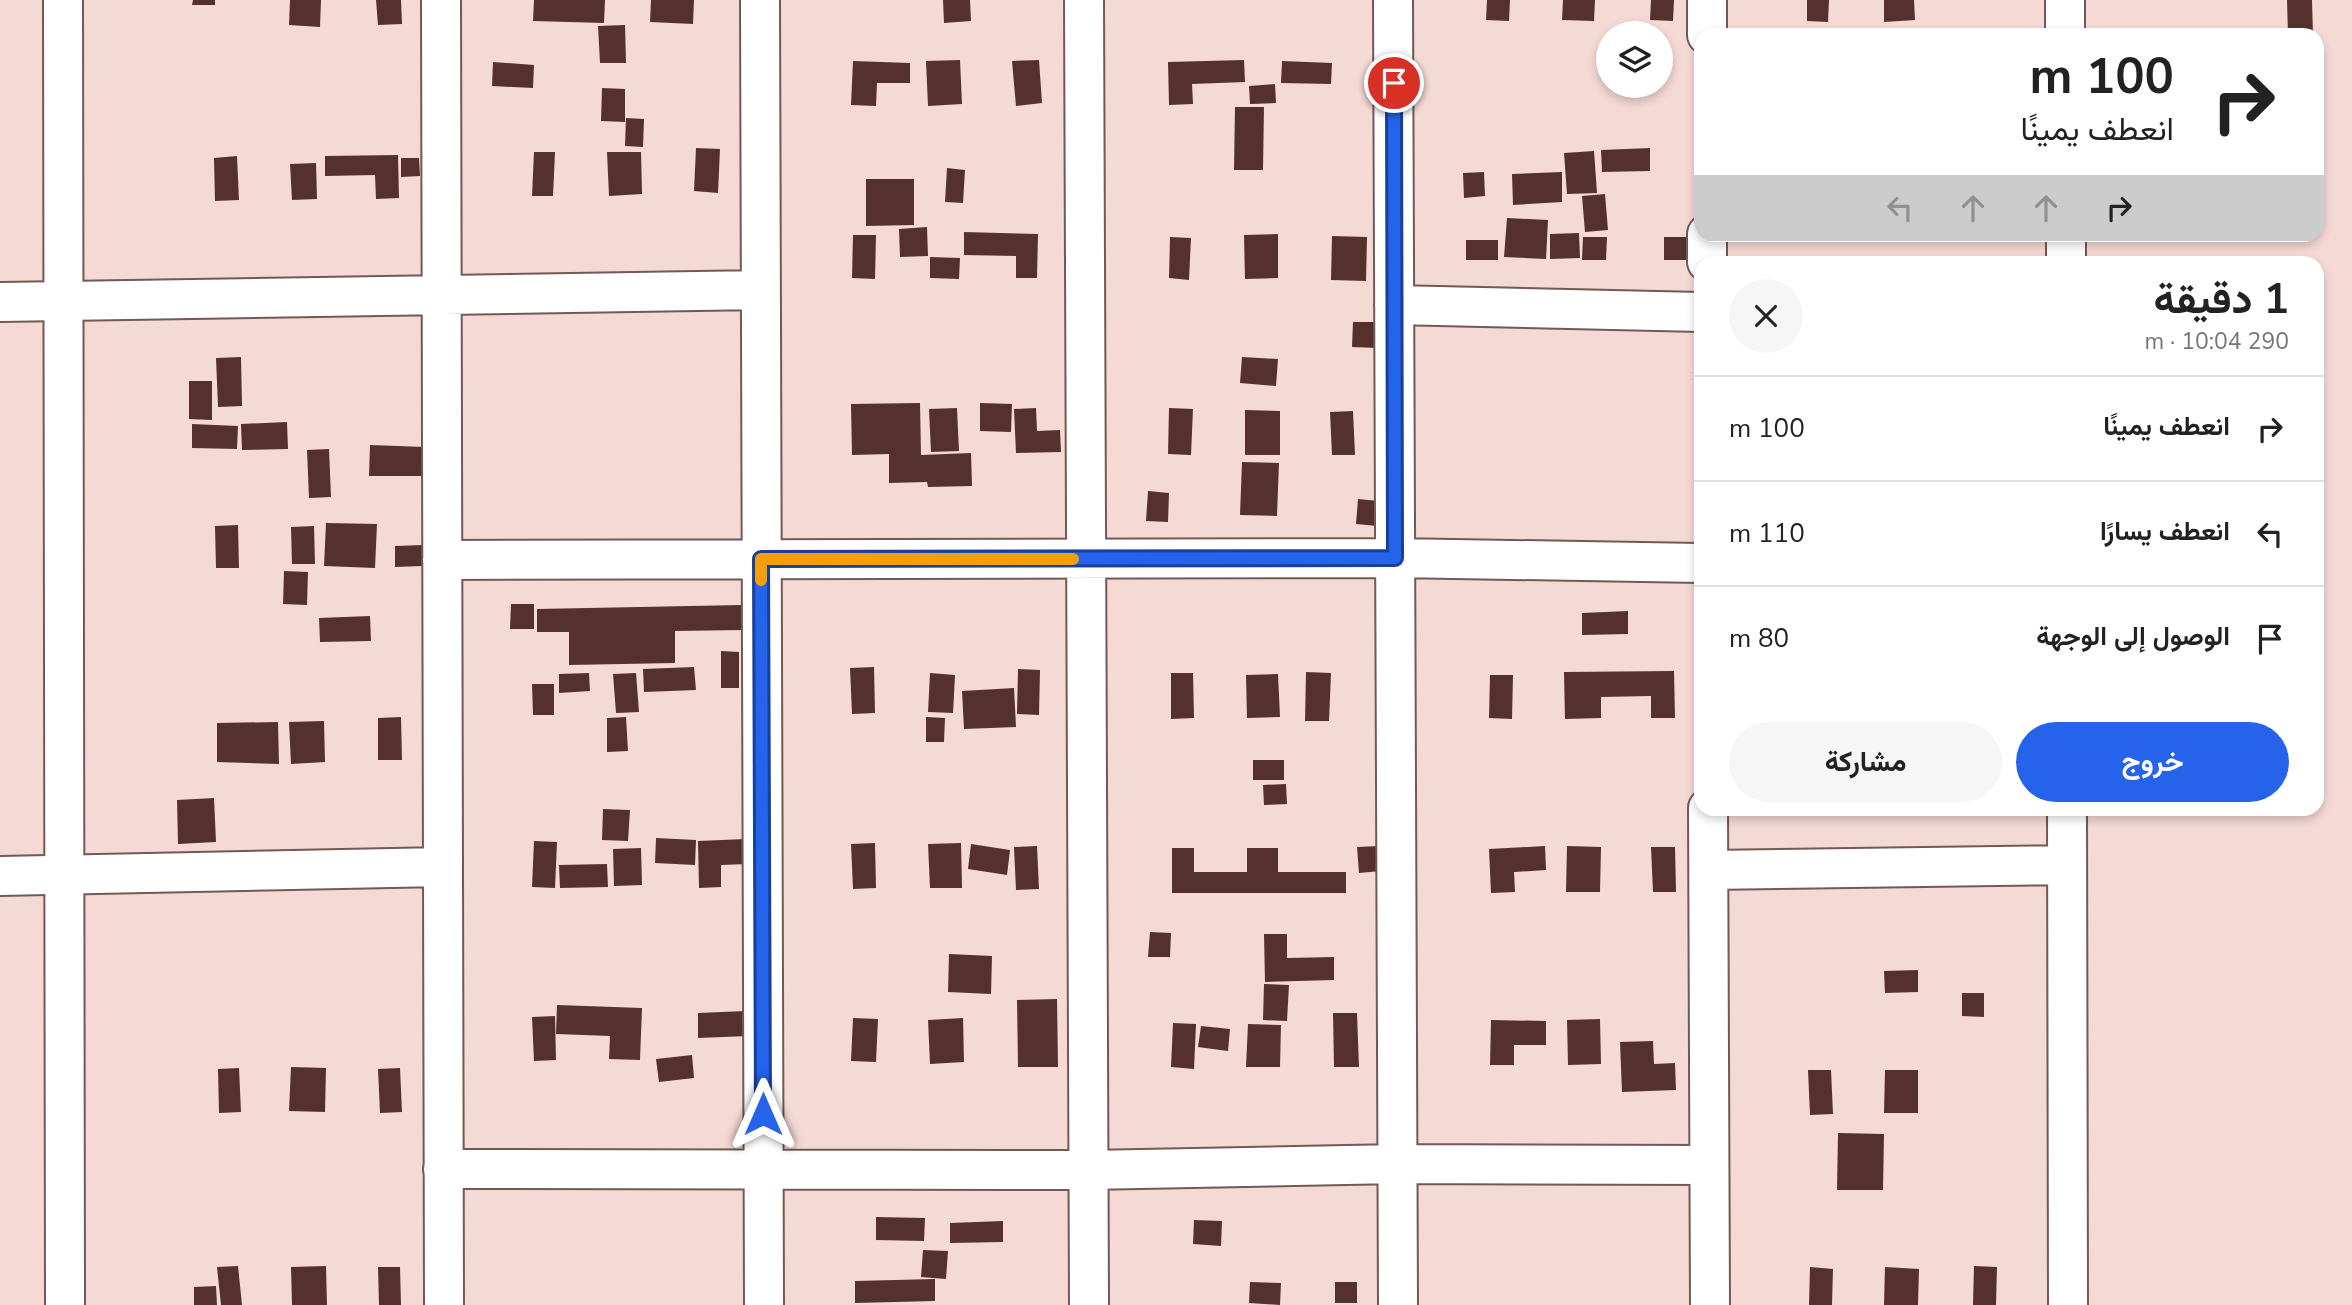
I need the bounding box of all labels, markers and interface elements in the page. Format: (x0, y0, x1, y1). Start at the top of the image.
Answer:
map controls (1596, 21, 1673, 98)
button: layers (1596, 21, 1673, 98)
text: 100 m (2030, 43, 2174, 110)
pin (1364, 53, 1424, 113)
icon: right (2198, 56, 2289, 147)
icon: arrive (1375, 64, 1413, 102)
text: انعطف يمينًا (2021, 108, 2174, 151)
icon: left (1881, 189, 1919, 227)
icon: ahead (1954, 189, 1992, 227)
icon: ahead (2027, 189, 2065, 227)
icon: right (2100, 189, 2138, 227)
text: 1 دقيقة (2153, 271, 2289, 328)
button: close (1729, 279, 1803, 353)
text: 290 m · 10:04 (2144, 326, 2289, 357)
text: انعطف يمينًا (2103, 409, 2230, 444)
icon: right (2251, 410, 2289, 448)
text: 100 m (1729, 411, 1805, 446)
text: انعطف يسارًا (2100, 514, 2230, 549)
icon: left (2251, 515, 2289, 553)
text: 110 m (1729, 516, 1805, 551)
text: الوصول إلى الوجهة (2036, 619, 2230, 654)
icon: arrive (2251, 620, 2289, 658)
text: 80 m (1729, 621, 1789, 656)
button: مشاركة (1729, 722, 2002, 802)
button: خروج (2016, 722, 2289, 802)
position arrow (726, 1077, 800, 1151)

